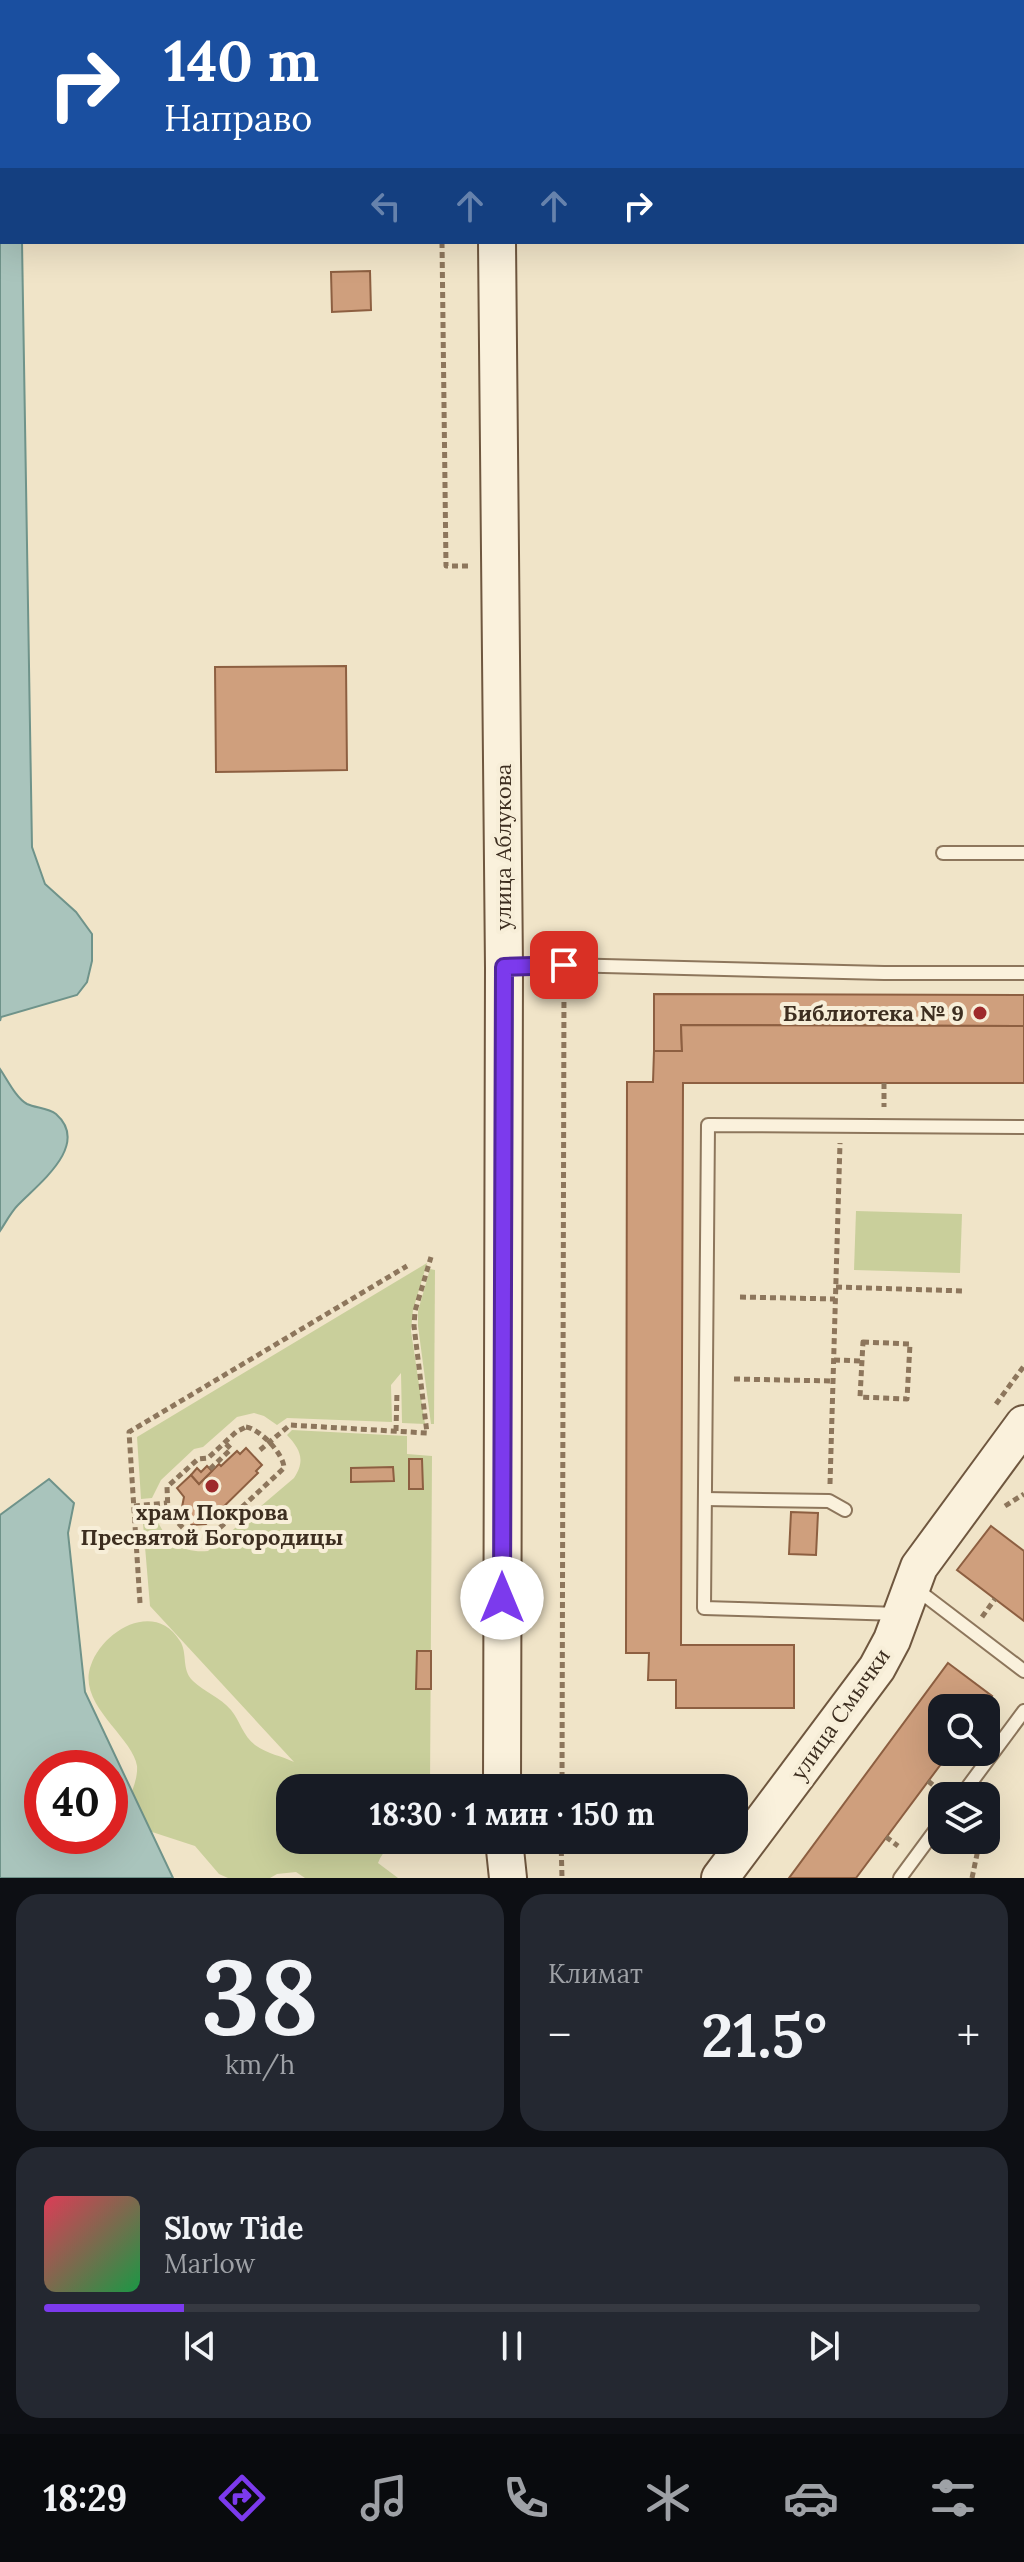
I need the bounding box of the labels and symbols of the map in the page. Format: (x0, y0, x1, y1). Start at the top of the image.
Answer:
street label: улица Аблукова (489, 764, 517, 930)
pin (530, 931, 598, 999)
place label: Библиотека № 9 (783, 999, 964, 1027)
marker: Библиотека № 9 (971, 1004, 989, 1022)
marker: храм Покрова Пресвятой Богородицы (203, 1477, 221, 1495)
place label: храм Покрова Пресвятой Богородицы (81, 1498, 343, 1551)
position arrow (460, 1556, 544, 1640)
street label: улица Смычки (784, 1643, 896, 1785)
speed limit sign: 40 (24, 1750, 128, 1854)

